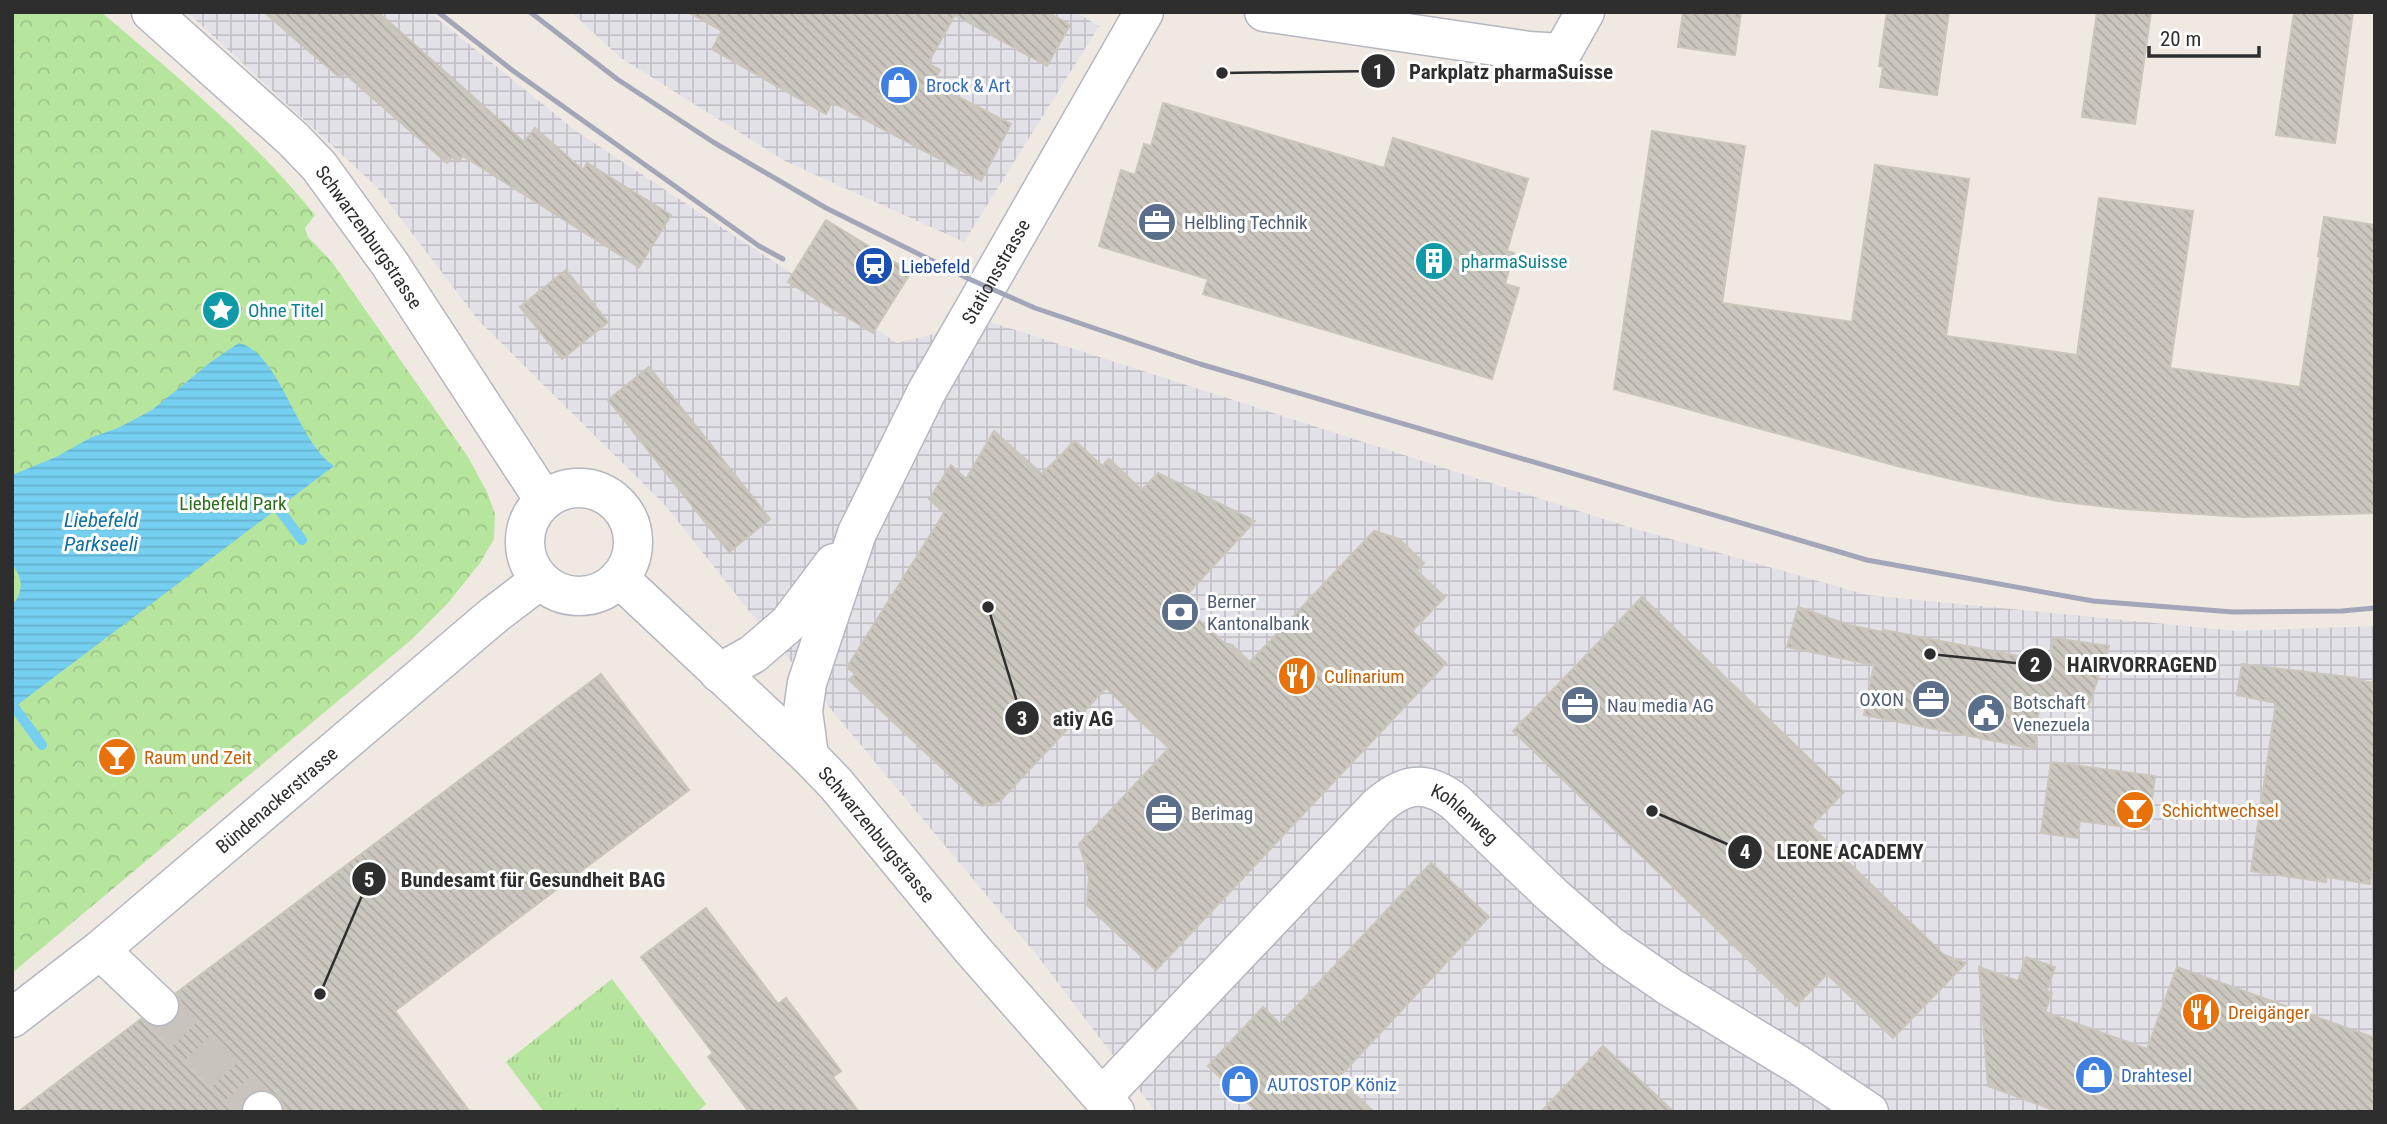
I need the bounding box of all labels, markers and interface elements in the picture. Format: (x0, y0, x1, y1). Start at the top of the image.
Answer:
scale bar (2149, 14, 2259, 58)
text: 20 m (2160, 27, 2201, 51)
callout: Parkplatz pharmaSuisse (1360, 50, 1627, 92)
text: 1 (1373, 60, 1383, 84)
text: Parkplatz pharmaSuisse (1409, 60, 1613, 84)
shop icon: Brock & Art (878, 64, 920, 106)
place label: Brock & Art (926, 74, 1011, 97)
street label: Schwarzenburgstrasse (311, 161, 428, 313)
office icon: Helbling Technik (1136, 201, 1178, 243)
place label: Helbling Technik (1184, 211, 1308, 234)
street label: Stationsstrasse (956, 215, 1035, 328)
building icon: pharmaSuisse (1413, 240, 1455, 282)
station icon: Liebefeld (853, 245, 895, 287)
place label: pharmaSuisse (1461, 250, 1568, 273)
place label: Liebefeld (901, 255, 970, 278)
place icon: Ohne Titel (200, 289, 242, 331)
place label: Ohne Titel (248, 299, 324, 322)
park label: Liebefeld Park (179, 492, 287, 515)
water label: Liebefeld Parkseeli (64, 508, 139, 556)
place label: Berner Kantonalbank (1207, 590, 1310, 635)
bank icon: Berner Kantonalbank (1159, 591, 1201, 633)
callout: HAIRVORRAGEND (2018, 644, 2231, 686)
text: 2 (2030, 653, 2040, 677)
text: HAIRVORRAGEND (2067, 653, 2217, 677)
restaurant icon: Culinarium (1276, 655, 1318, 697)
place label: Culinarium (1324, 665, 1405, 688)
office icon: OXON (1910, 678, 1952, 720)
office icon: Nau media AG (1559, 684, 1601, 726)
place label: OXON (1859, 688, 1904, 711)
place label: Botschaft Venezuela (2013, 691, 2090, 736)
public building icon: Botschaft Venezuela (1965, 692, 2007, 734)
place label: Nau media AG (1607, 694, 1714, 717)
callout: atiy AG (1004, 697, 1128, 739)
text: 3 (1017, 707, 1027, 731)
text: atiy AG (1053, 707, 1113, 731)
bar icon: Raum und Zeit (96, 736, 138, 778)
street label: Bündenackerstrasse (211, 742, 342, 858)
place label: Raum und Zeit (144, 746, 252, 769)
street label: Schwarzenburgstrasse (814, 761, 940, 907)
street label: Kohlenweg (1428, 778, 1503, 849)
bar icon: Schichtwechsel (2114, 789, 2156, 831)
office icon: Berimag (1143, 792, 1185, 834)
place label: Schichtwechsel (2162, 799, 2279, 822)
place label: Berimag (1191, 802, 1253, 825)
callout: LEONE ACADEMY (1728, 831, 1938, 873)
text: 4 (1740, 840, 1750, 864)
text: LEONE ACADEMY (1776, 840, 1924, 864)
callout: Bundesamt für Gesundheit BAG (352, 858, 679, 900)
text: 5 (364, 868, 374, 892)
text: Bundesamt für Gesundheit BAG (401, 868, 665, 892)
restaurant icon: Dreigänger (2180, 991, 2222, 1033)
place label: Dreigänger (2228, 1001, 2310, 1024)
shop icon: Drahtesel (2073, 1054, 2115, 1096)
shop icon: AUTOSTOP Köniz (1219, 1063, 1261, 1105)
place label: Drahtesel (2121, 1064, 2192, 1087)
place label: AUTOSTOP Köniz (1267, 1073, 1397, 1096)

